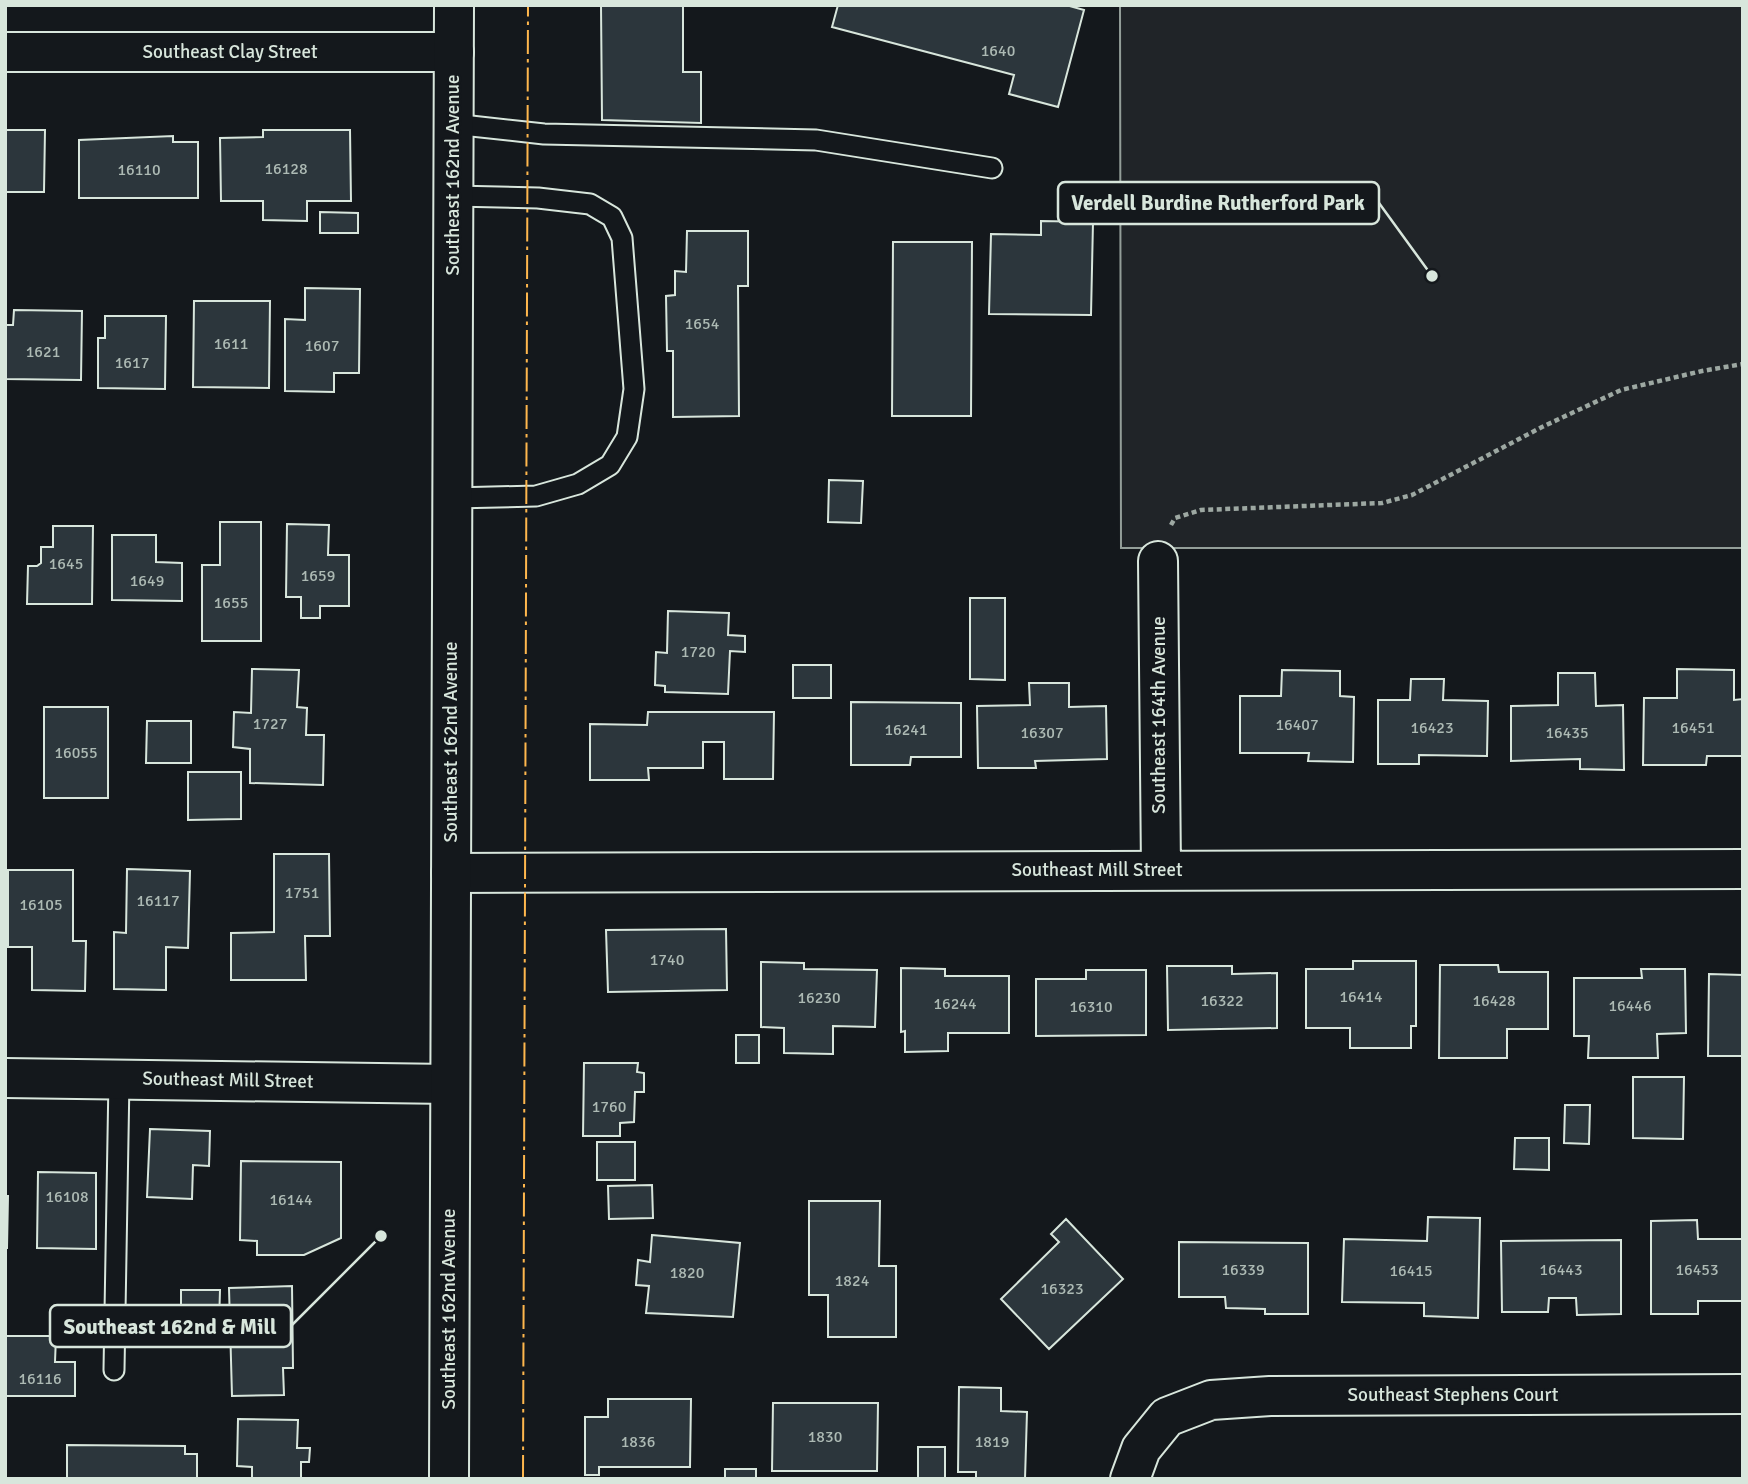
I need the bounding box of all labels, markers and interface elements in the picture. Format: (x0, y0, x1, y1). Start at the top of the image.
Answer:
street label: Southeast Clay Street (142, 40, 318, 64)
house number: 1640 (981, 41, 1015, 61)
street label: Southeast 162nd Avenue (441, 75, 465, 275)
house number: 16128 (264, 159, 308, 179)
house number: 16110 (117, 160, 161, 180)
callout: Verdell Burdine Rutherford Park (1058, 182, 1379, 224)
text: Verdell Burdine Rutherford Park (1071, 190, 1365, 216)
house number: 1654 (685, 314, 720, 334)
house number: 1611 (214, 334, 248, 354)
house number: 1607 (305, 336, 339, 356)
house number: 1621 (26, 342, 60, 362)
house number: 1617 (115, 353, 149, 373)
house number: 1645 (49, 554, 83, 574)
house number: 1659 (301, 566, 335, 586)
house number: 1649 (130, 571, 164, 591)
house number: 1655 (214, 593, 248, 613)
street label: Southeast 164th Avenue (1147, 616, 1171, 814)
street label: Southeast 162nd Avenue (439, 642, 463, 842)
house number: 1720 (681, 642, 715, 662)
house number: 1727 (253, 714, 287, 734)
house number: 16407 (1275, 715, 1319, 735)
house number: 16423 (1410, 718, 1454, 738)
house number: 16451 (1671, 718, 1715, 738)
house number: 16241 (884, 720, 928, 740)
house number: 16307 (1020, 723, 1064, 743)
house number: 16435 (1545, 723, 1589, 743)
house number: 16055 (54, 743, 98, 763)
street label: Southeast Mill Street (1011, 858, 1183, 882)
house number: 1751 (285, 883, 319, 903)
house number: 16117 (136, 891, 180, 911)
house number: 16105 (19, 895, 63, 915)
house number: 1740 (650, 950, 684, 970)
house number: 16414 (1339, 987, 1383, 1007)
house number: 16230 (797, 988, 841, 1008)
house number: 16322 (1200, 991, 1244, 1011)
house number: 16428 (1472, 991, 1516, 1011)
house number: 16244 (933, 994, 977, 1014)
house number: 16446 (1608, 996, 1652, 1016)
house number: 16310 (1069, 997, 1113, 1017)
street label: Southeast Mill Street (142, 1067, 314, 1093)
house number: 1760 (592, 1097, 626, 1117)
house number: 16108 (45, 1187, 89, 1207)
house number: 16144 (269, 1190, 313, 1210)
street label: Southeast 162nd Avenue (437, 1209, 461, 1409)
house number: 16339 (1221, 1260, 1265, 1280)
house number: 16443 (1539, 1260, 1583, 1280)
house number: 16453 (1675, 1260, 1719, 1280)
house number: 16415 (1389, 1261, 1433, 1281)
house number: 1820 (670, 1263, 704, 1283)
house number: 1824 (835, 1271, 870, 1291)
house number: 16323 (1040, 1279, 1084, 1299)
callout: Southeast 162nd & Mill (50, 1305, 291, 1347)
text: Southeast 162nd & Mill (64, 1314, 277, 1340)
house number: 16116 (18, 1369, 62, 1389)
street label: Southeast Stephens Court (1347, 1383, 1559, 1407)
house number: 1830 (808, 1427, 842, 1447)
house number: 1836 (621, 1432, 655, 1452)
house number: 1819 (975, 1432, 1009, 1452)

